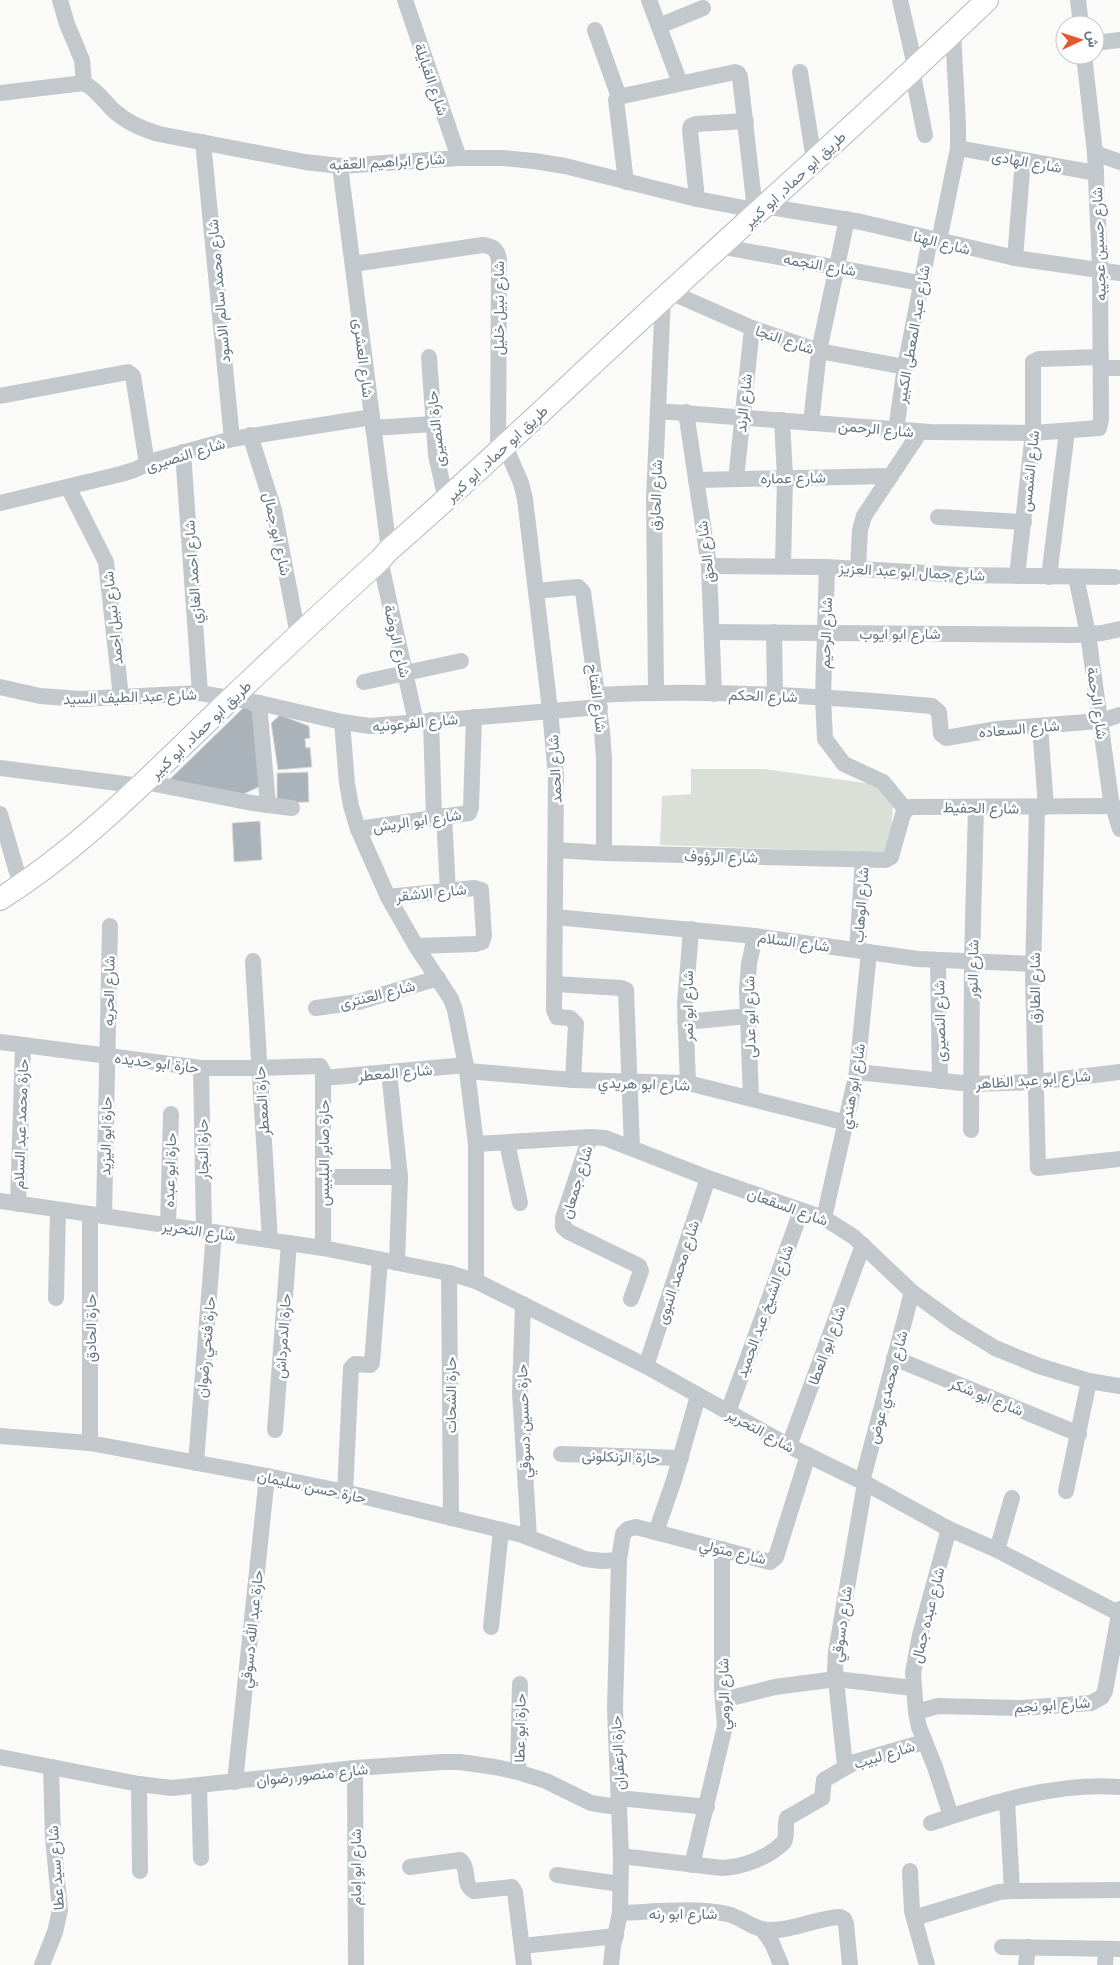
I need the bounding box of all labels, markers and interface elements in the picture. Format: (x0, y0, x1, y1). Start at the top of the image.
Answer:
north arrow (1055, 15, 1105, 65)
text: ش (1083, 30, 1104, 48)
street label: شارع القبايلة (408, 40, 454, 119)
street label: طريق ابو حماد, ابو كبير (738, 126, 851, 233)
street label: شارع الهادى (990, 145, 1064, 179)
street label: شارع ابراهيم العقبه (328, 148, 446, 176)
street label: شارع حسين عجيبه (1086, 186, 1112, 301)
street label: شارع محمد سالم الاسود (202, 218, 236, 364)
street label: شارع الهنا (911, 225, 973, 261)
street label: شارع النجمه (782, 248, 858, 282)
street label: شارع نبيل خليل (488, 261, 510, 355)
street label: شارع عبد المعطى الكبير (890, 263, 936, 406)
street label: شارع العشرى (347, 317, 379, 399)
street label: شارع النجا (752, 320, 817, 360)
street label: شارع الرند (730, 373, 758, 434)
street label: حارة النصيرى (421, 390, 450, 468)
street label: طريق ابو حماد, ابو كبير (440, 400, 553, 507)
street label: شارع الرحمن (837, 415, 915, 443)
street label: شارع الشمس (1015, 429, 1045, 513)
street label: شارع النصيرى (143, 432, 228, 477)
street label: شارع الحارق (644, 459, 668, 531)
street label: شارع عماره (760, 466, 826, 490)
street label: شارع ابو جمال (257, 490, 297, 578)
street label: شارع احمد الغازي (178, 519, 210, 625)
street label: شارع الحق (691, 519, 721, 584)
street label: شارع جمال ابو عبد العزيز (837, 557, 986, 587)
street label: شارع نبيل احمد (97, 570, 129, 666)
street label: شارع الرحيم (814, 597, 838, 669)
street label: شارع الروضة (378, 602, 416, 680)
street label: شارع ابو ايوب (859, 623, 941, 645)
street label: شارع الفتاح (582, 663, 612, 734)
street label: شارع الرحمة (1081, 666, 1113, 741)
street label: طريق ابو حماد, ابو كبير (144, 675, 256, 784)
street label: شارع عبد الطيف السيد (63, 684, 198, 710)
street label: شارع الحكم (728, 684, 798, 708)
street label: شارع الفرعونيه (371, 708, 459, 738)
street label: شارع السعاده (978, 714, 1061, 743)
street label: شارع الحمد (542, 734, 568, 804)
street label: شارع الحفيظ (943, 796, 1020, 820)
street label: شارع ابو الريش (371, 804, 463, 838)
street label: شارع الرؤوف (684, 845, 758, 869)
street label: شارع الوهاب (847, 866, 875, 944)
street label: شارع الاشقر (394, 878, 468, 908)
street label: شارع السلام (756, 926, 831, 958)
street label: شارع النور (961, 939, 985, 1000)
street label: شارع الطارق (1024, 952, 1046, 1024)
street label: شارع الحريه (97, 955, 121, 1026)
street label: شارع ابو نمر (677, 970, 699, 1043)
street label: شارع العنترى (337, 975, 418, 1015)
street label: شارع ابو عدلى (738, 975, 762, 1058)
street label: شارع النصيرى (928, 980, 952, 1062)
street label: شارع ابو هندي (835, 1041, 873, 1131)
street label: حارة ابو حديده (114, 1047, 200, 1077)
street label: حارة محمد عبد السلام (8, 1058, 33, 1190)
street label: شارع المعطر (356, 1059, 434, 1087)
street label: شارع ابو عبد الظاهر (974, 1065, 1092, 1095)
street label: حارة المعطر (249, 1066, 273, 1137)
street label: شارع ابو هريدي (598, 1071, 690, 1099)
street label: حارة ابو اليزيد (94, 1096, 116, 1176)
street label: حارة صابر البلبيس (313, 1100, 334, 1206)
street label: حارة النجار (191, 1118, 213, 1181)
street label: حارة ابو عبده (158, 1132, 180, 1208)
street label: شارع جمعان (555, 1143, 599, 1222)
street label: شارع السقعان (744, 1182, 831, 1232)
street label: شارع التحرير (160, 1215, 237, 1247)
street label: شارع محمد النبوى (651, 1217, 705, 1327)
street label: شارع الشيخ عبد الحميد (731, 1242, 799, 1381)
street label: حارة الدمرداش (269, 1293, 296, 1379)
street label: حارة الحادق (80, 1294, 100, 1362)
street label: حارة فتحي رضوان (191, 1295, 223, 1399)
street label: شارع ابو العطا (802, 1302, 852, 1388)
street label: شارع محمدي عوض (862, 1328, 916, 1447)
street label: حارة الشحات (440, 1357, 460, 1433)
street label: حارة حسين دسوقي (511, 1363, 539, 1479)
street label: شارع ابو شكر (945, 1372, 1027, 1422)
street label: شارع التحرير (722, 1403, 798, 1459)
street label: حارة الزنكلونى (581, 1445, 661, 1468)
street label: حارة حسن سليمان (255, 1465, 368, 1508)
street label: شارع متولي (697, 1534, 769, 1572)
street label: شارع عبده جمال (905, 1565, 951, 1666)
street label: حارة عبد الله دسوقي (235, 1569, 271, 1690)
street label: شارع دسوقي (826, 1585, 860, 1664)
street label: شارع الرومي (712, 1658, 738, 1730)
street label: شارع ابو نجم (1013, 1691, 1091, 1719)
street label: حارة ابو عطا (508, 1693, 530, 1763)
street label: حارة الزعفران (605, 1715, 629, 1791)
street label: شارع لبيب (851, 1735, 918, 1775)
street label: شارع منصور رضوان (255, 1758, 369, 1792)
street label: شارع سيد عطا (42, 1825, 70, 1911)
street label: شارع ابو إمام (345, 1828, 367, 1905)
street label: شارع ابو رنه (649, 1903, 718, 1925)

